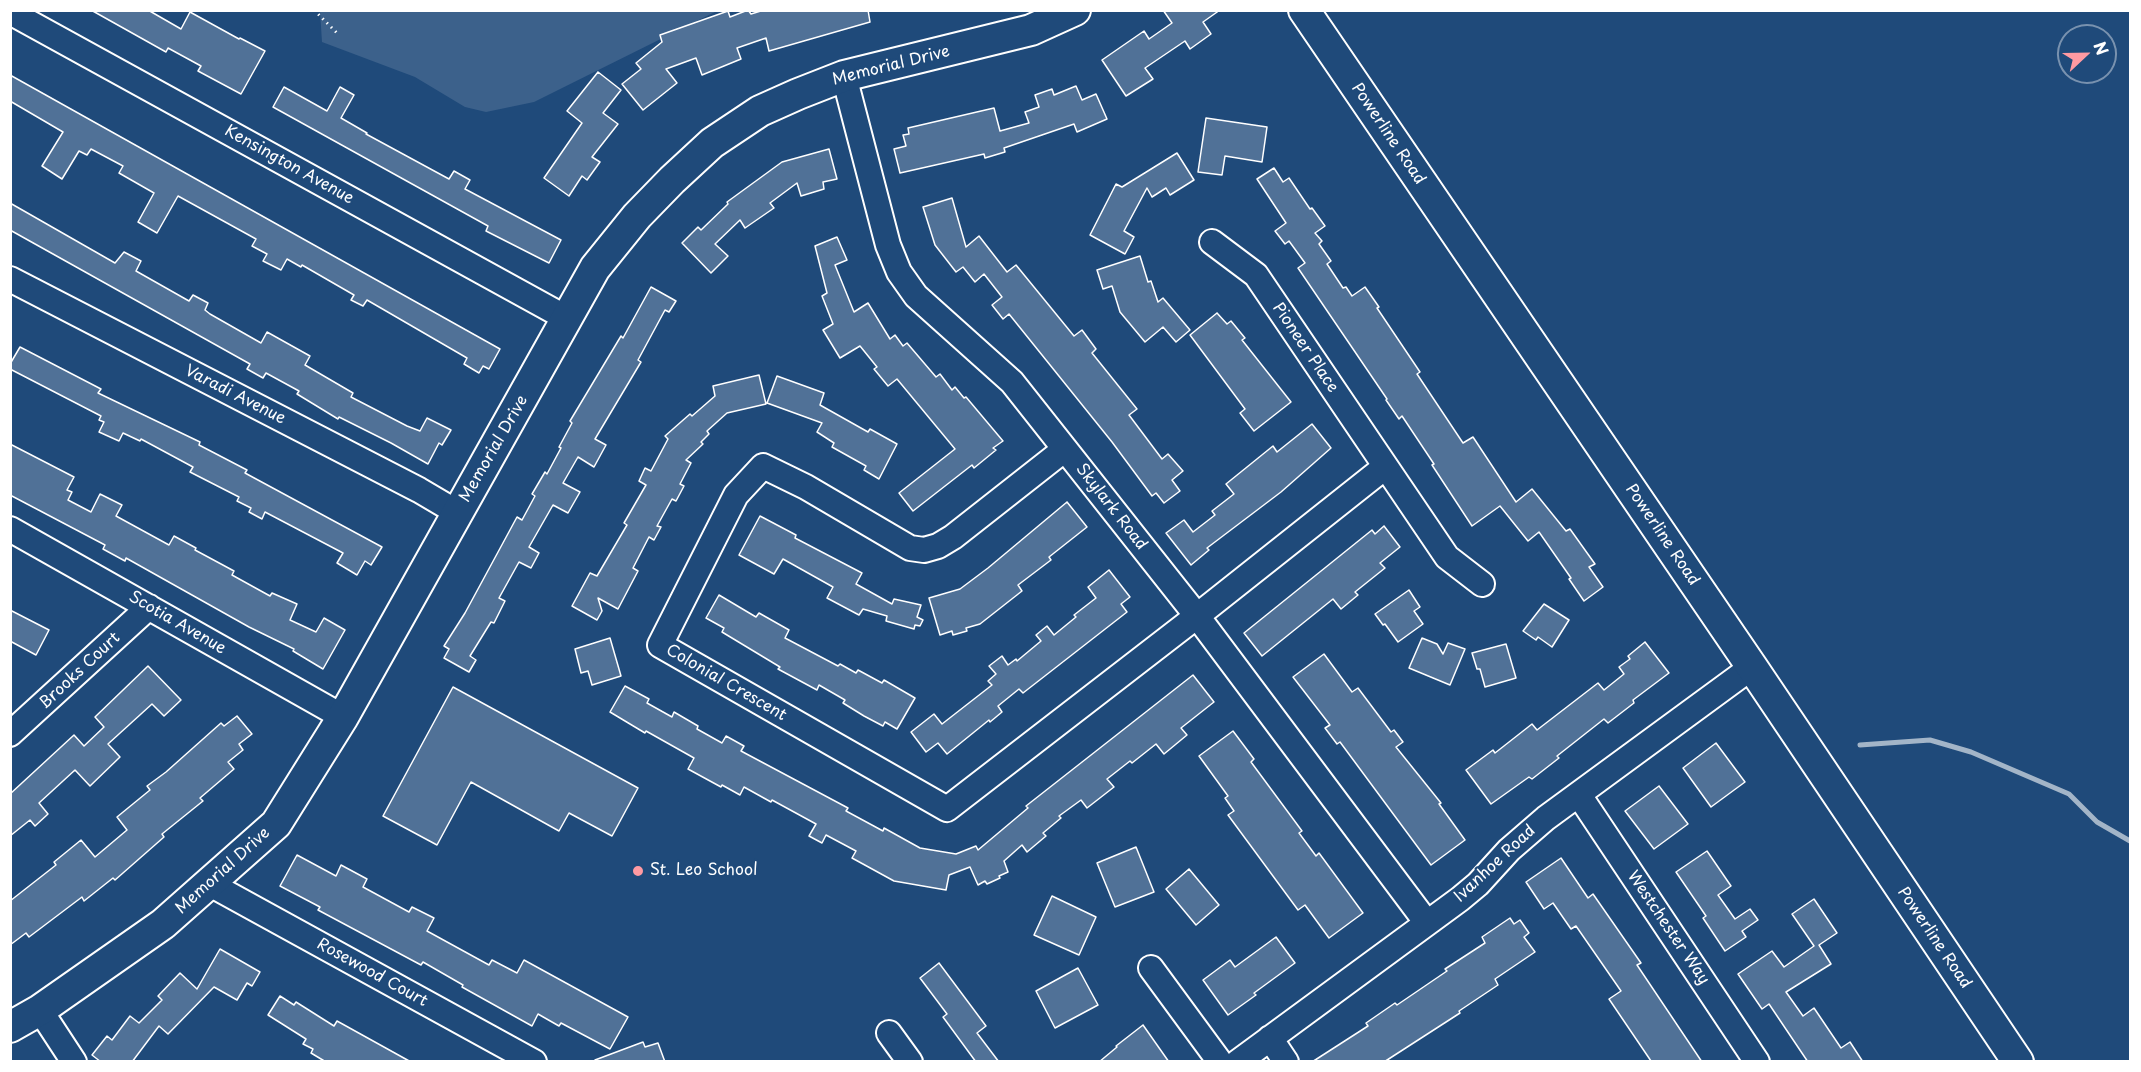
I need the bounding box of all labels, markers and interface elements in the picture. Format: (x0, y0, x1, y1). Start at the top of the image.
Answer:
north arrow (2057, 24, 2117, 84)
text: N (2088, 38, 2115, 58)
street label: Memorial Drive (830, 42, 952, 90)
street label: Powerline Road (1347, 80, 1429, 188)
street label: Kensington Avenue (221, 121, 357, 209)
street label: Pioneer Place (1268, 300, 1342, 396)
street label: Varadi Avenue (181, 361, 289, 429)
street label: Memorial Drive (456, 392, 532, 506)
street label: Skylark Road (1071, 460, 1151, 554)
street label: Powerline Road (1621, 481, 1703, 589)
street label: Scotia Avenue (125, 587, 229, 659)
street label: Brooks Court (36, 629, 124, 713)
street label: Colonial Crescent (662, 641, 790, 725)
street label: Ivanhoe Road (1450, 822, 1540, 906)
street label: Memorial Drive (172, 824, 274, 918)
place label: St. Leo School (650, 861, 758, 881)
marker: St. Leo School (631, 864, 645, 878)
street label: Westchester Way (1623, 867, 1713, 989)
street label: Powerline Road (1893, 884, 1975, 992)
street label: Rosewood Court (313, 935, 431, 1011)

